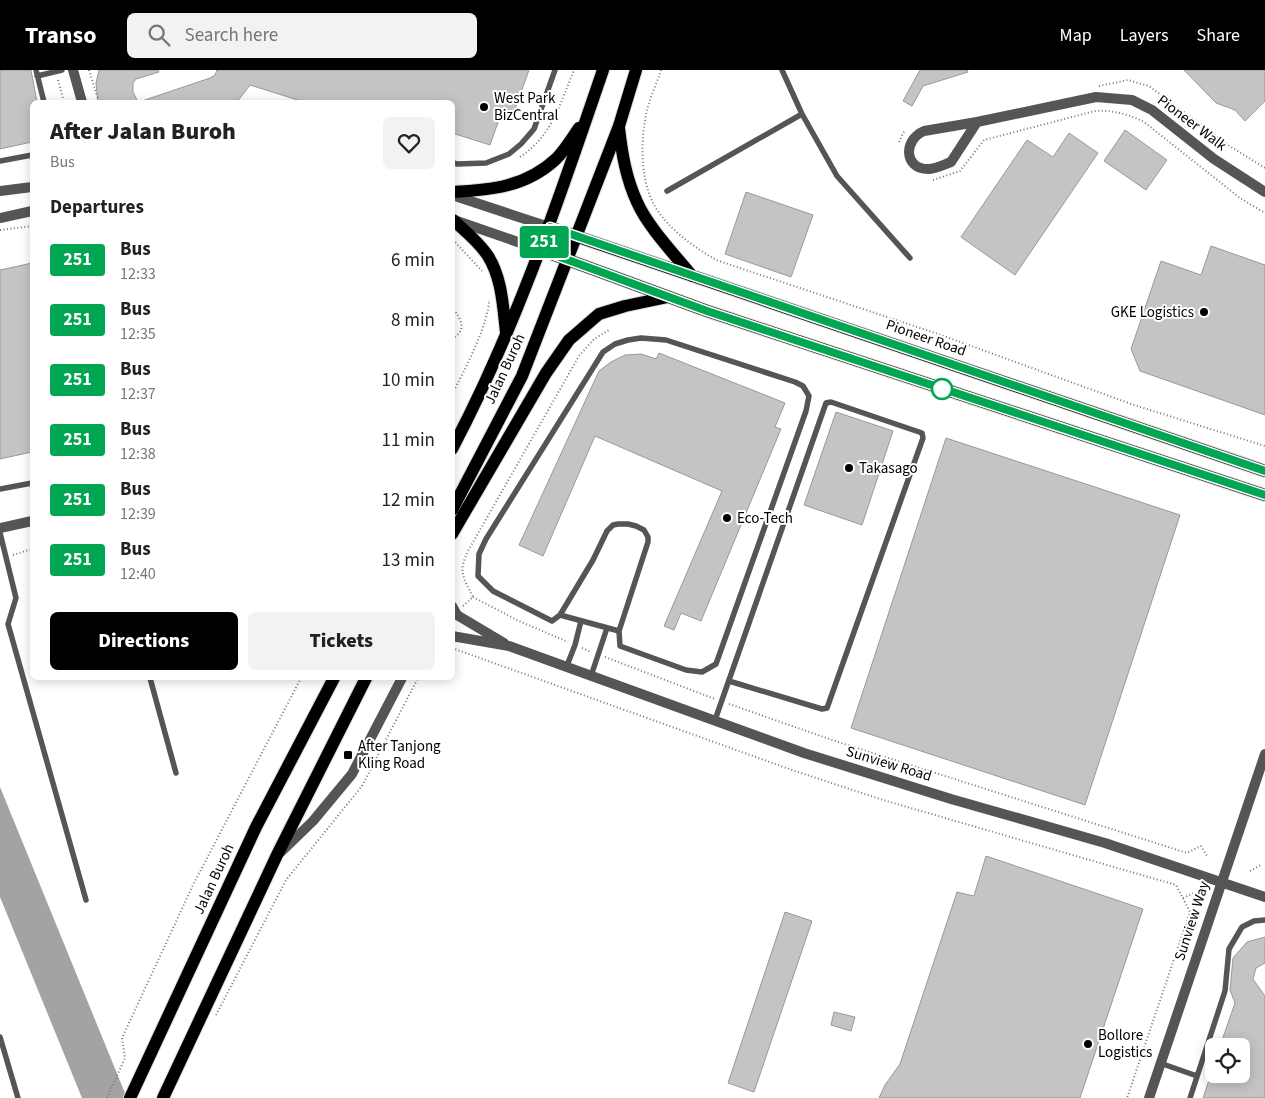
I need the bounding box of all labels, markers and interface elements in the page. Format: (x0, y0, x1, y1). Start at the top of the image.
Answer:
search box (127, 13, 477, 58)
text: Transo (25, 18, 97, 53)
icon: search (145, 21, 173, 49)
text: Search here (185, 22, 278, 49)
text: Map (1060, 23, 1092, 48)
text: Layers (1120, 23, 1169, 48)
text: Share (1197, 23, 1240, 48)
place label: West Park BizCentral (494, 88, 559, 126)
street label: Pioneer Walk (1153, 90, 1231, 156)
marker: West Park BizCentral (478, 101, 490, 113)
text: After Jalan Buroh (50, 114, 236, 149)
button: heart (383, 117, 435, 169)
text: Bus (50, 151, 75, 173)
text: Departures (50, 194, 144, 221)
line badge: 251 (515, 226, 573, 258)
text: 251 (530, 229, 558, 254)
text: Bus (120, 236, 151, 263)
text: 251 (63, 247, 92, 272)
text: 6 min (391, 247, 435, 274)
text: 12:33 (120, 263, 156, 285)
text: Bus (120, 296, 151, 323)
place label: GKE Logistics (1111, 302, 1194, 323)
marker: GKE Logistics (1198, 306, 1210, 318)
text: 251 (63, 307, 92, 332)
text: 8 min (391, 307, 435, 334)
street label: Pioneer Road (883, 314, 969, 362)
text: 12:35 (120, 323, 156, 345)
street label: Jalan Buroh (479, 330, 531, 408)
text: Bus (120, 356, 151, 383)
text: 251 (63, 367, 92, 392)
text: 10 min (381, 367, 435, 394)
unlabelled marker (931, 378, 953, 400)
text: 12:37 (120, 383, 156, 405)
text: Bus (120, 416, 151, 443)
text: 251 (63, 427, 92, 452)
text: 11 min (381, 427, 435, 454)
text: 12:38 (120, 443, 156, 465)
place label: Takasago (859, 458, 918, 479)
marker: Takasago (843, 462, 855, 474)
text: Bus (120, 476, 151, 503)
text: 251 (63, 487, 92, 512)
text: 12 min (381, 487, 435, 514)
text: 12:39 (120, 503, 156, 525)
place label: Eco-Tech (737, 508, 793, 529)
marker: Eco-Tech (721, 512, 733, 524)
text: Bus (120, 536, 151, 563)
text: 251 (63, 547, 92, 572)
text: 13 min (381, 547, 435, 574)
text: 12:40 (120, 563, 156, 585)
button: Directions (50, 612, 238, 670)
button: Tickets (248, 612, 435, 670)
place label: After Tanjong Kling Road (358, 736, 441, 774)
street label: Sunview Road (844, 741, 934, 787)
marker: After Tanjong Kling Road (342, 749, 354, 761)
street label: Jalan Buroh (188, 840, 240, 918)
street label: Sunview Way (1169, 879, 1215, 963)
place label: Bollore Logistics (1098, 1025, 1152, 1063)
marker: Bollore Logistics (1082, 1038, 1094, 1050)
map controls (1205, 1038, 1250, 1083)
button: locate (1205, 1038, 1250, 1083)

